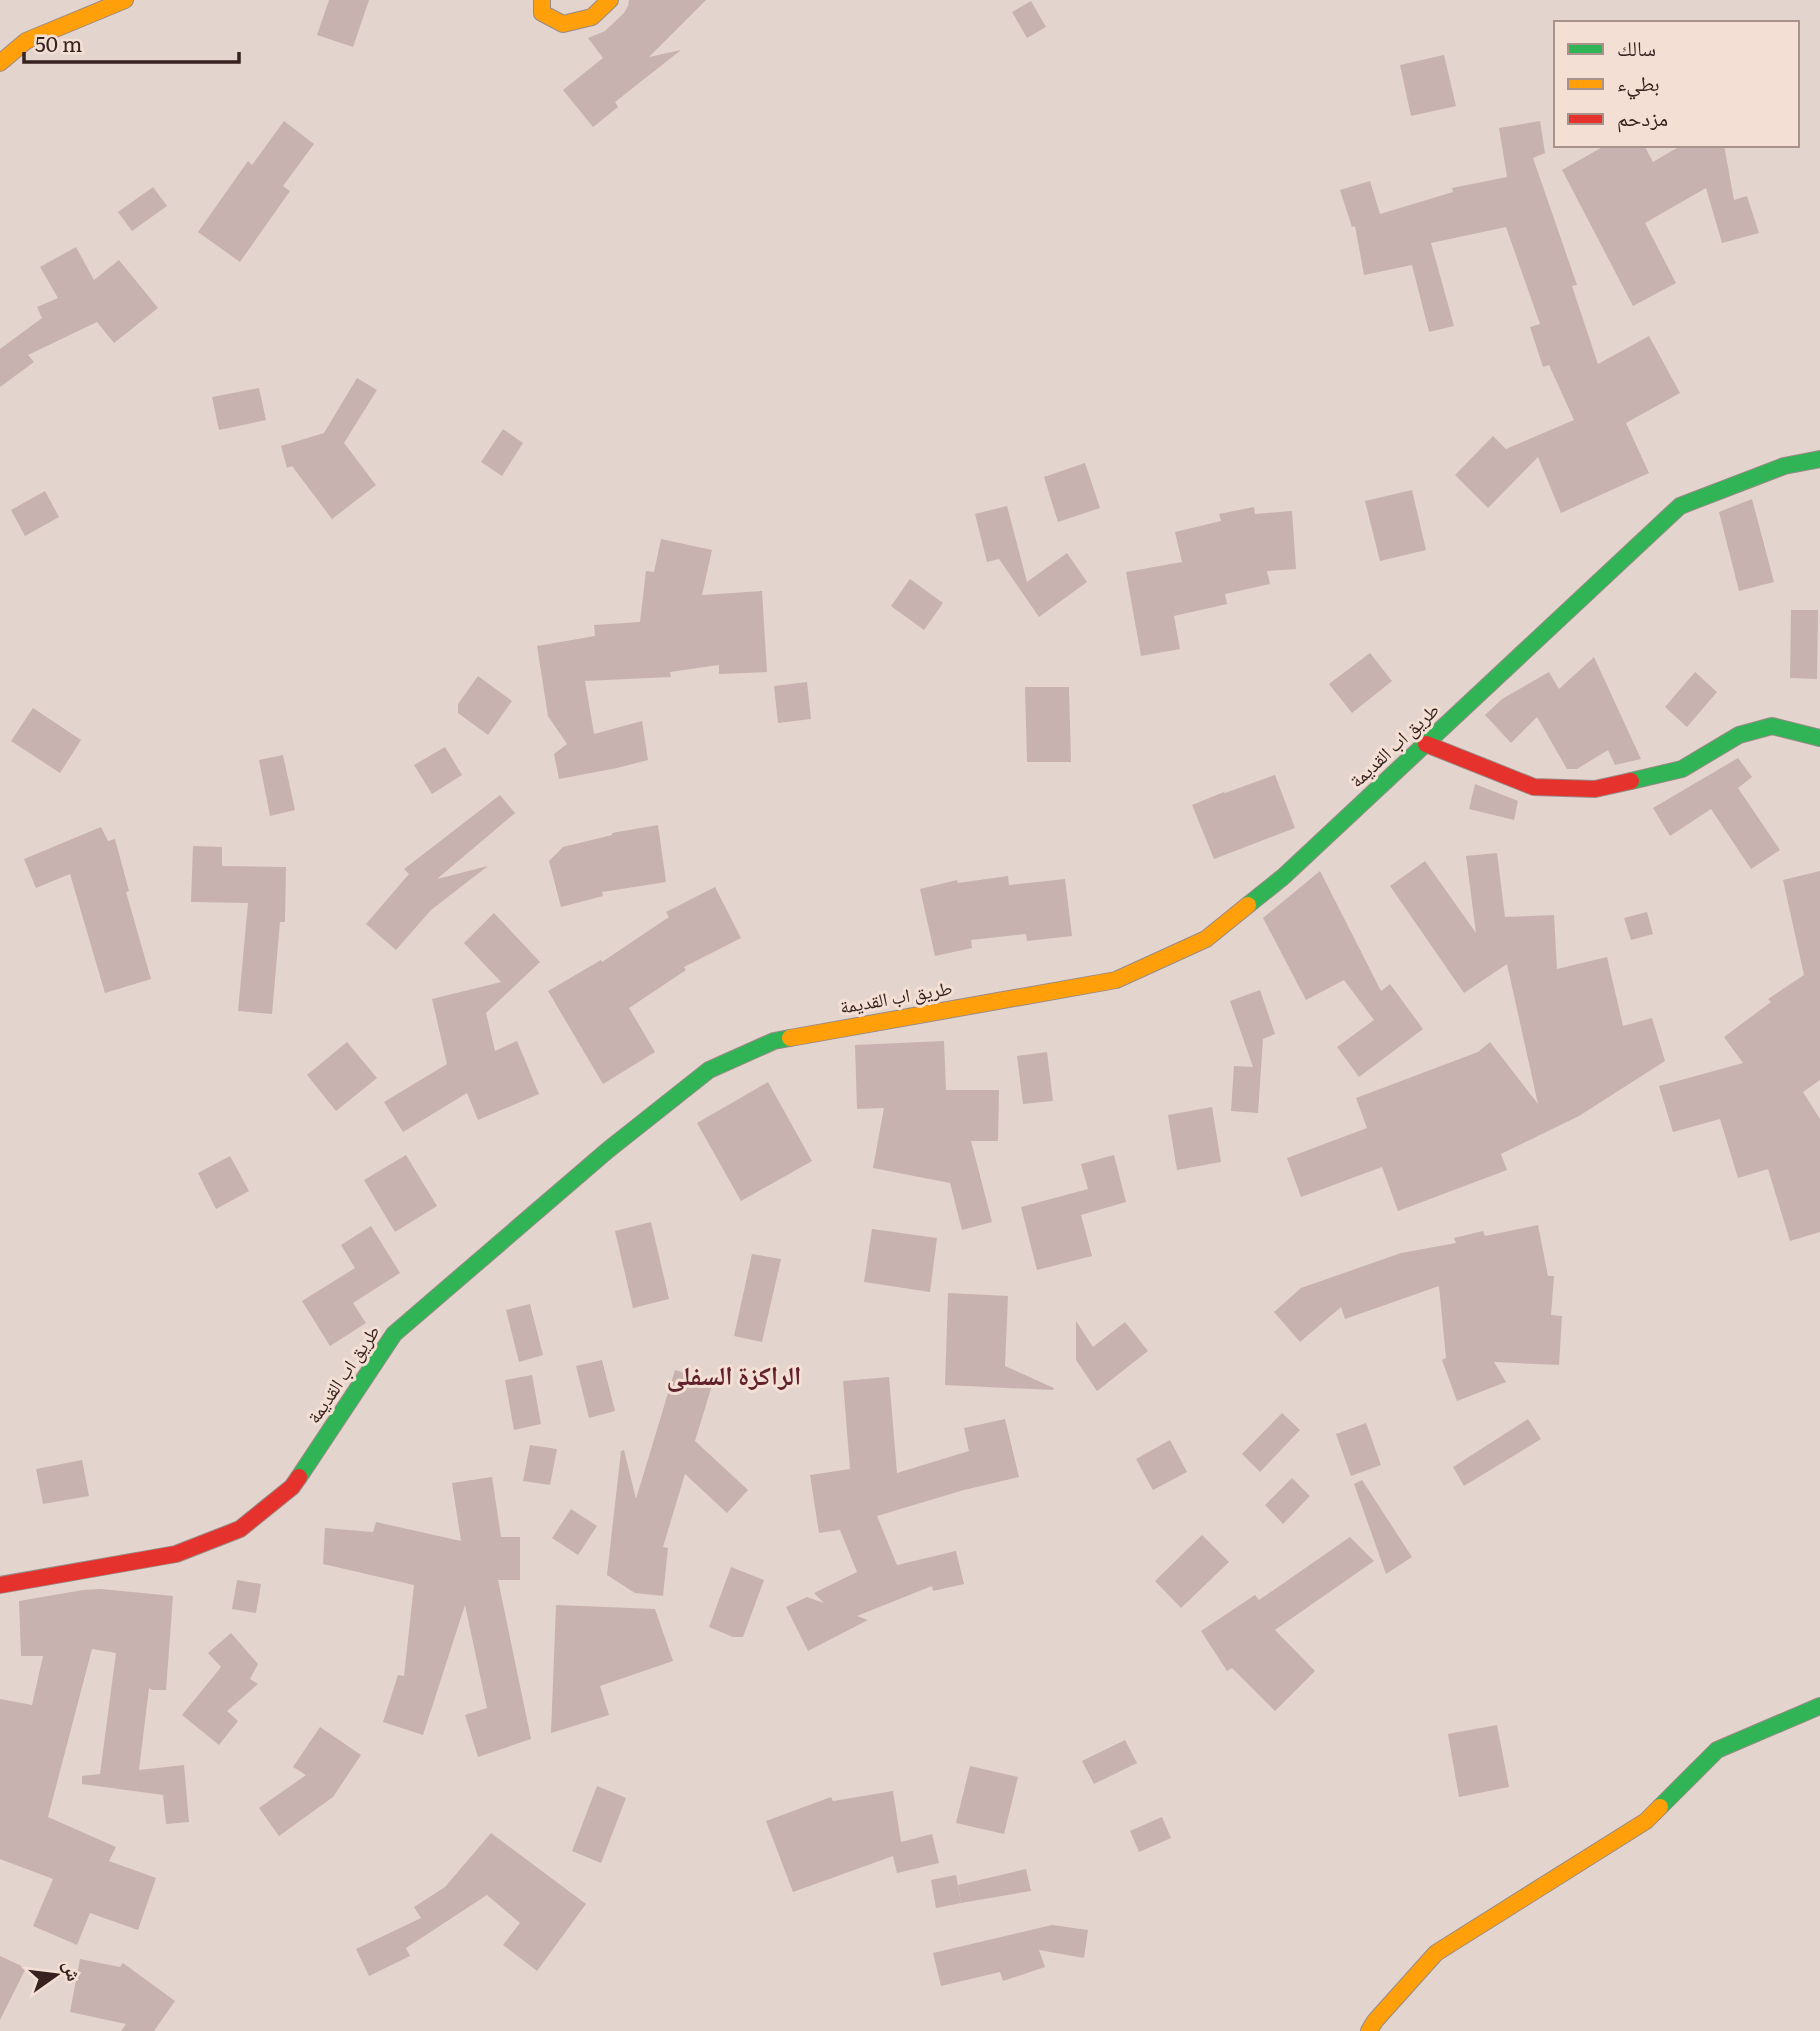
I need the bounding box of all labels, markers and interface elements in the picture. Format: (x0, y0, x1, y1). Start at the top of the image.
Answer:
scale bar (24, 21, 240, 65)
legend (1554, 21, 1799, 147)
text: 50 m (35, 27, 82, 58)
text: سالك (1617, 31, 1656, 62)
text: بطيء (1617, 66, 1660, 100)
text: مزدحم (1617, 101, 1668, 133)
street label: طريق اب القديمة (1342, 695, 1444, 793)
street label: طريق اب القديمة (837, 972, 954, 1020)
street label: طريق اب القديمة (299, 1319, 386, 1428)
district label: الراكزة السفلى (667, 1354, 801, 1393)
north arrow (21, 1940, 91, 2010)
text: ش (57, 1957, 89, 1984)

